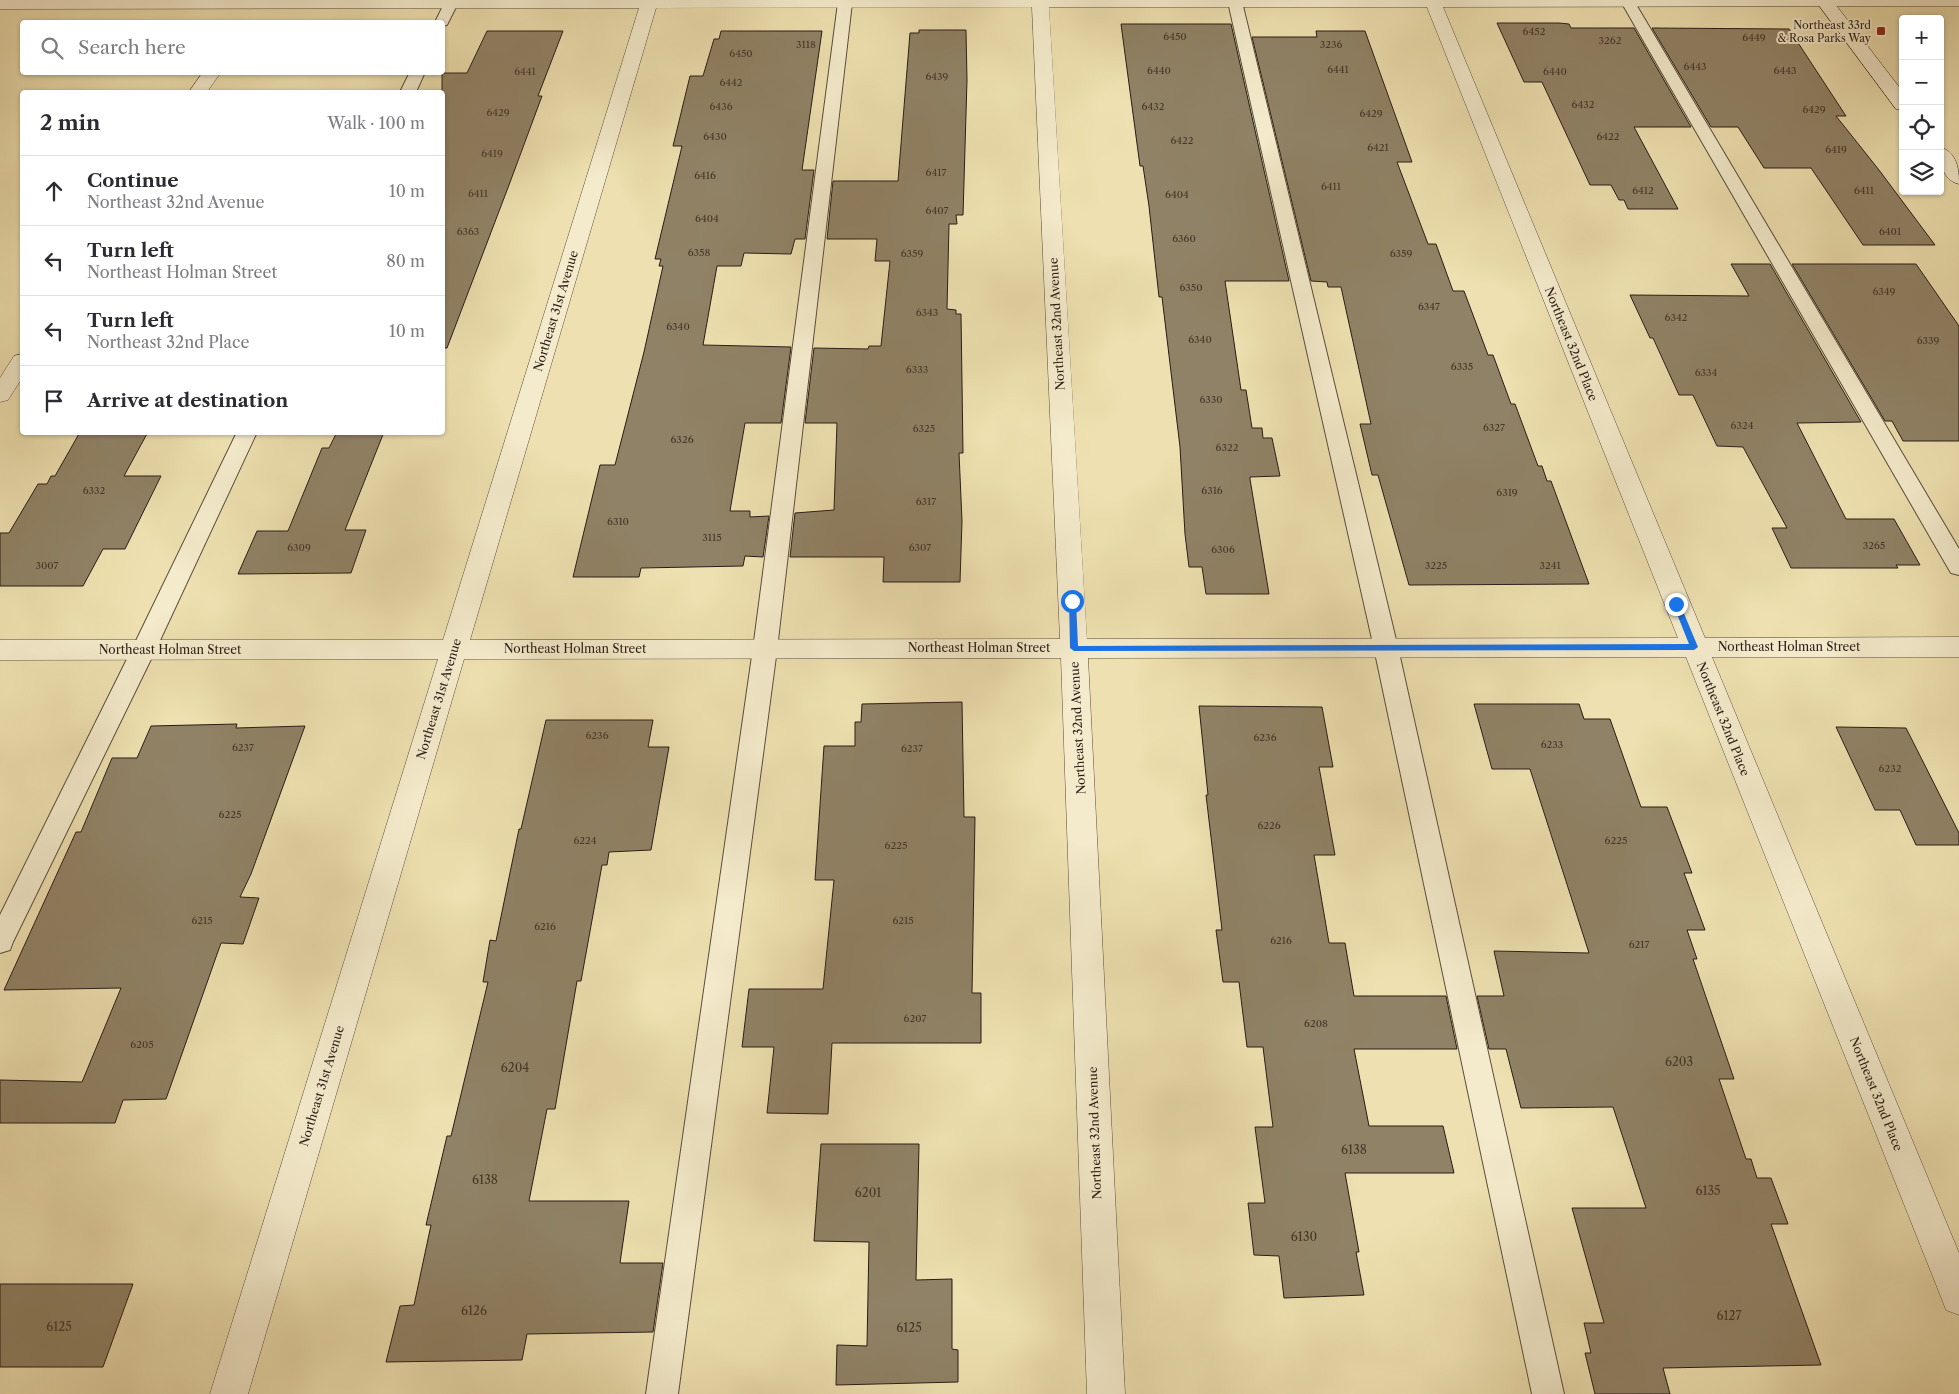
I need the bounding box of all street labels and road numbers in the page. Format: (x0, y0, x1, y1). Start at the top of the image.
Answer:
street label: Northeast 31st Avenue (530, 248, 581, 373)
street label: Northeast 32nd Avenue (1046, 257, 1067, 391)
street label: Northeast 32nd Place (1542, 285, 1601, 403)
street label: Northeast 31st Avenue (413, 636, 464, 761)
street label: Northeast Holman Street (1718, 639, 1861, 654)
street label: Northeast Holman Street (908, 640, 1051, 655)
street label: Northeast Holman Street (504, 641, 647, 656)
street label: Northeast Holman Street (99, 642, 242, 657)
street label: Northeast 32nd Place (1694, 660, 1753, 778)
street label: Northeast 32nd Avenue (1067, 661, 1088, 795)
street label: Northeast 31st Avenue (296, 1023, 347, 1148)
street label: Northeast 32nd Place (1847, 1035, 1906, 1153)
street label: Northeast 32nd Avenue (1085, 1066, 1104, 1200)

